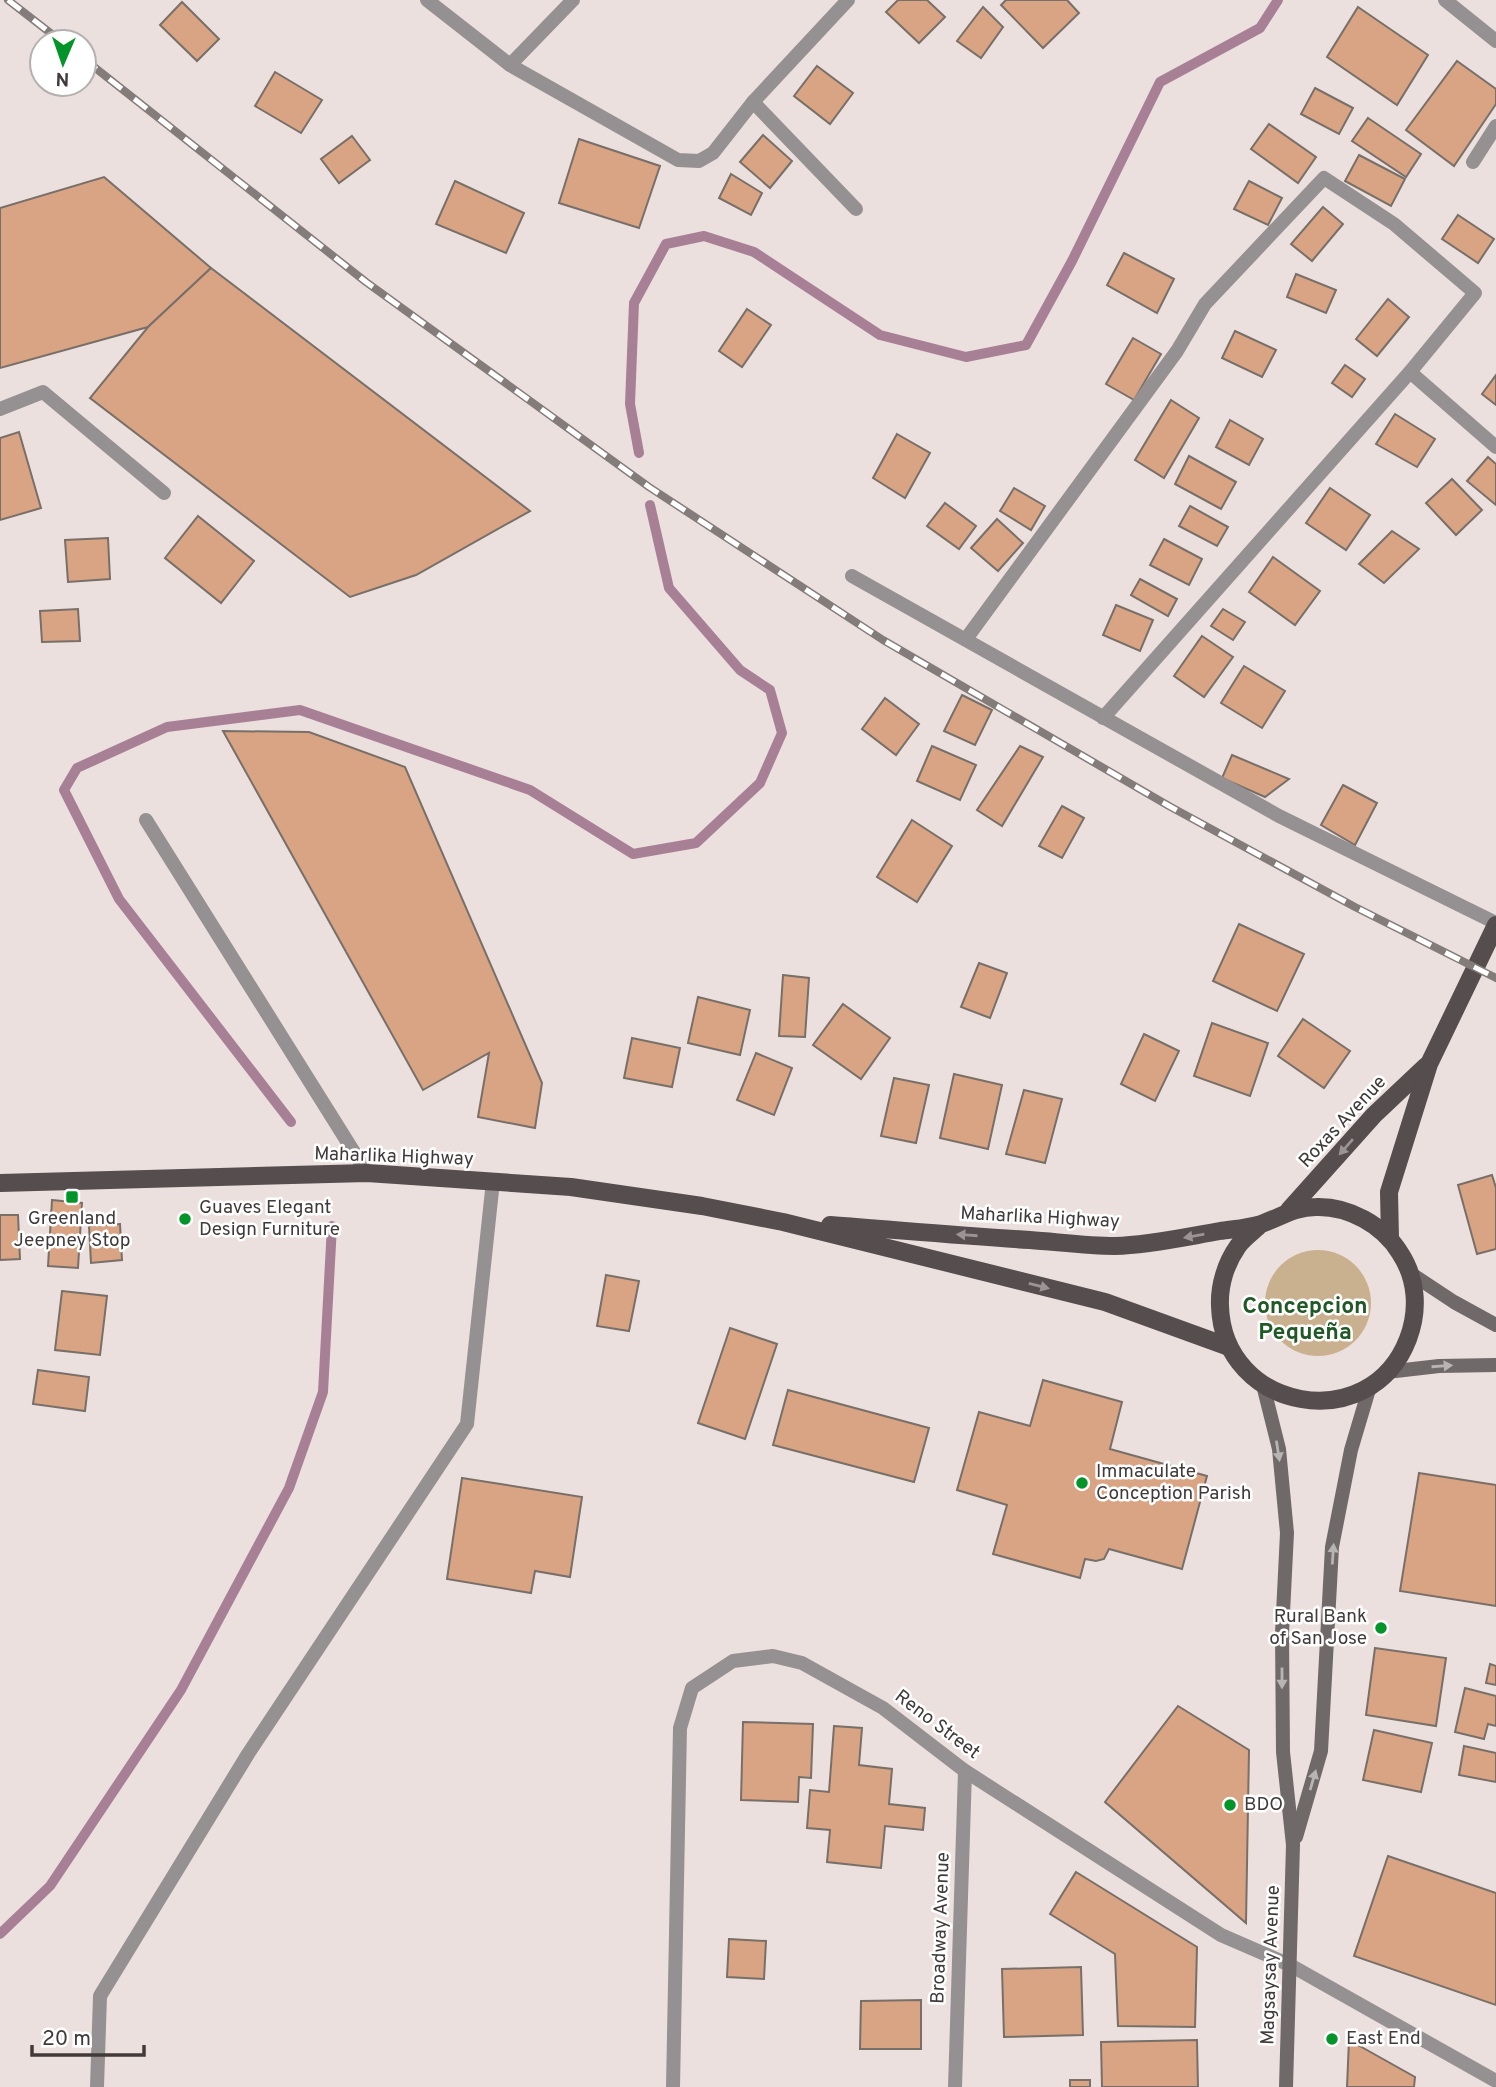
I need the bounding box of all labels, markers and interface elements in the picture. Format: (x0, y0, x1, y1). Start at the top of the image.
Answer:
north arrow (28, 28, 98, 98)
text: N (55, 66, 70, 90)
street label: Roxas Avenue (1294, 1071, 1392, 1173)
one-way arrow (1338, 1138, 1354, 1156)
street label: Maharlika Highway (314, 1142, 474, 1172)
marker: Greenland Jeepney Stop (64, 1189, 80, 1205)
place label: Guaves Elegant Design Furniture (199, 1196, 340, 1242)
street label: Maharlika Highway (960, 1202, 1120, 1234)
place label: Greenland Jeepney Stop (14, 1207, 130, 1253)
marker: Guaves Elegant Design Furniture (177, 1211, 193, 1227)
one-way arrow (956, 1230, 978, 1241)
one-way arrow (1183, 1231, 1205, 1242)
one-way arrow (1029, 1281, 1051, 1292)
district label: Concepcion Pequeña (1242, 1293, 1368, 1348)
one-way arrow (1431, 1361, 1453, 1372)
one-way arrow (1273, 1440, 1284, 1462)
place label: Immaculate Conception Parish (1096, 1460, 1251, 1506)
marker: Immaculate Conception Parish (1074, 1475, 1090, 1491)
one-way arrow (1328, 1542, 1339, 1564)
place label: Rural Bank of San Jose (1269, 1605, 1367, 1651)
marker: Rural Bank of San Jose (1373, 1620, 1389, 1636)
one-way arrow (1276, 1667, 1288, 1689)
street label: Reno Street (889, 1685, 985, 1765)
one-way arrow (1308, 1769, 1318, 1790)
place label: BDO (1244, 1793, 1283, 1817)
marker: BDO (1222, 1797, 1238, 1813)
street label: Broadway Avenue (926, 1852, 956, 2004)
street label: Magsaysay Avenue (1256, 1885, 1286, 2045)
scale bar (32, 2014, 144, 2058)
text: 20 m (42, 2026, 91, 2053)
place label: East End (1346, 2027, 1421, 2051)
marker: East End (1324, 2031, 1340, 2047)

